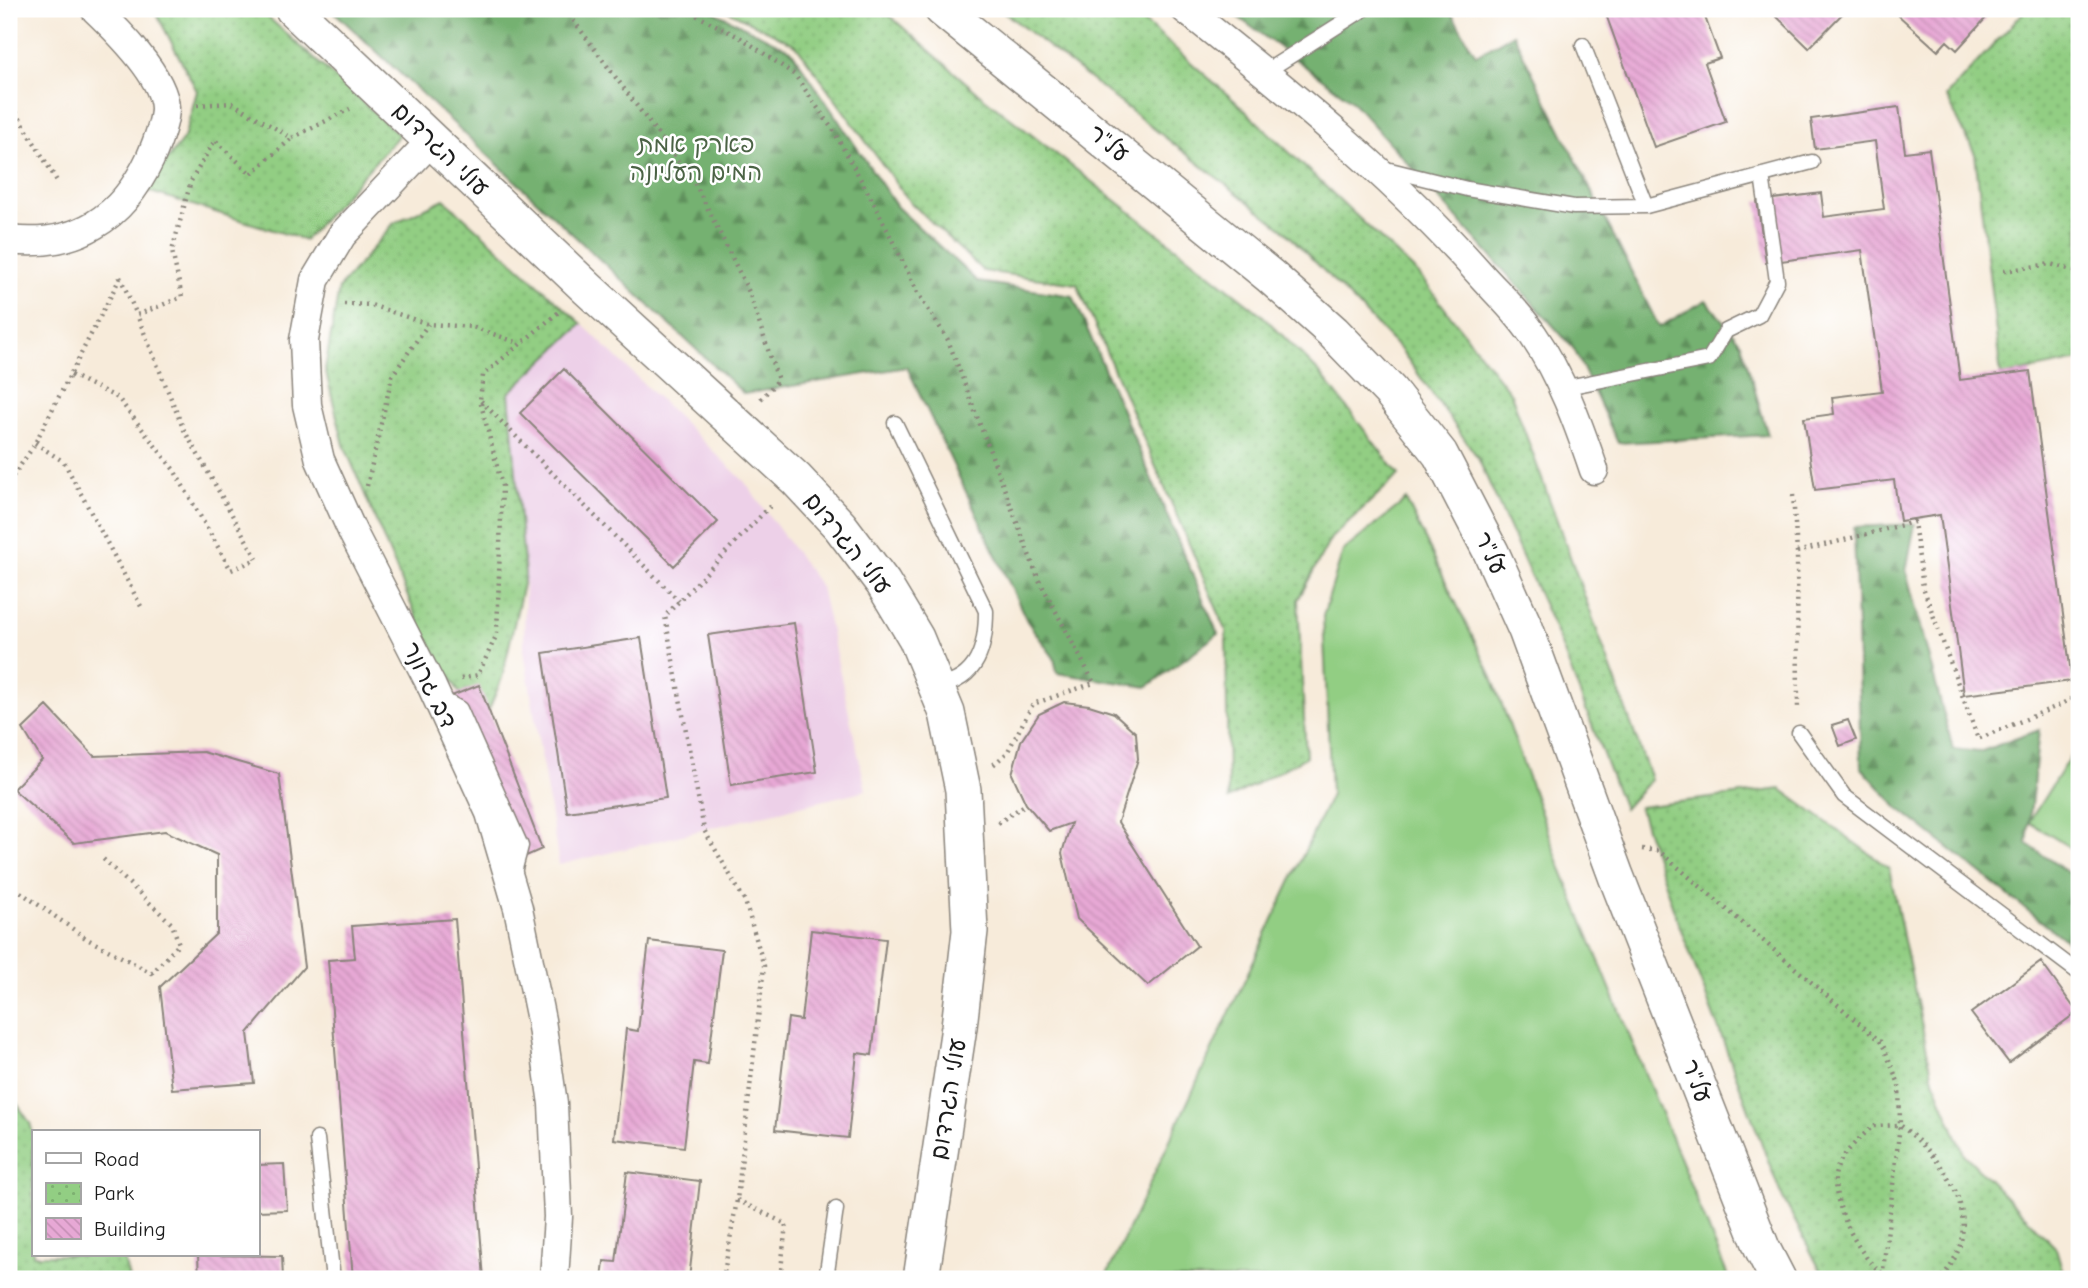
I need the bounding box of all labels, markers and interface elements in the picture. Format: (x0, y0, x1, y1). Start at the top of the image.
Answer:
street label: עולי הגרדום (387, 96, 495, 202)
street label: על"ר (1083, 118, 1135, 168)
park label: פארק אמת המים העליונה (630, 130, 762, 186)
street label: עולי הגרדום (799, 487, 898, 600)
street label: על"ר (1469, 527, 1513, 579)
street label: דב גרונר (397, 637, 463, 733)
street label: עולי הגרדום (925, 1036, 971, 1162)
street label: על"ר (1676, 1055, 1718, 1107)
legend (32, 1130, 259, 1256)
text: Road (94, 1147, 139, 1171)
text: Park (94, 1181, 134, 1205)
text: Building (94, 1217, 166, 1241)

